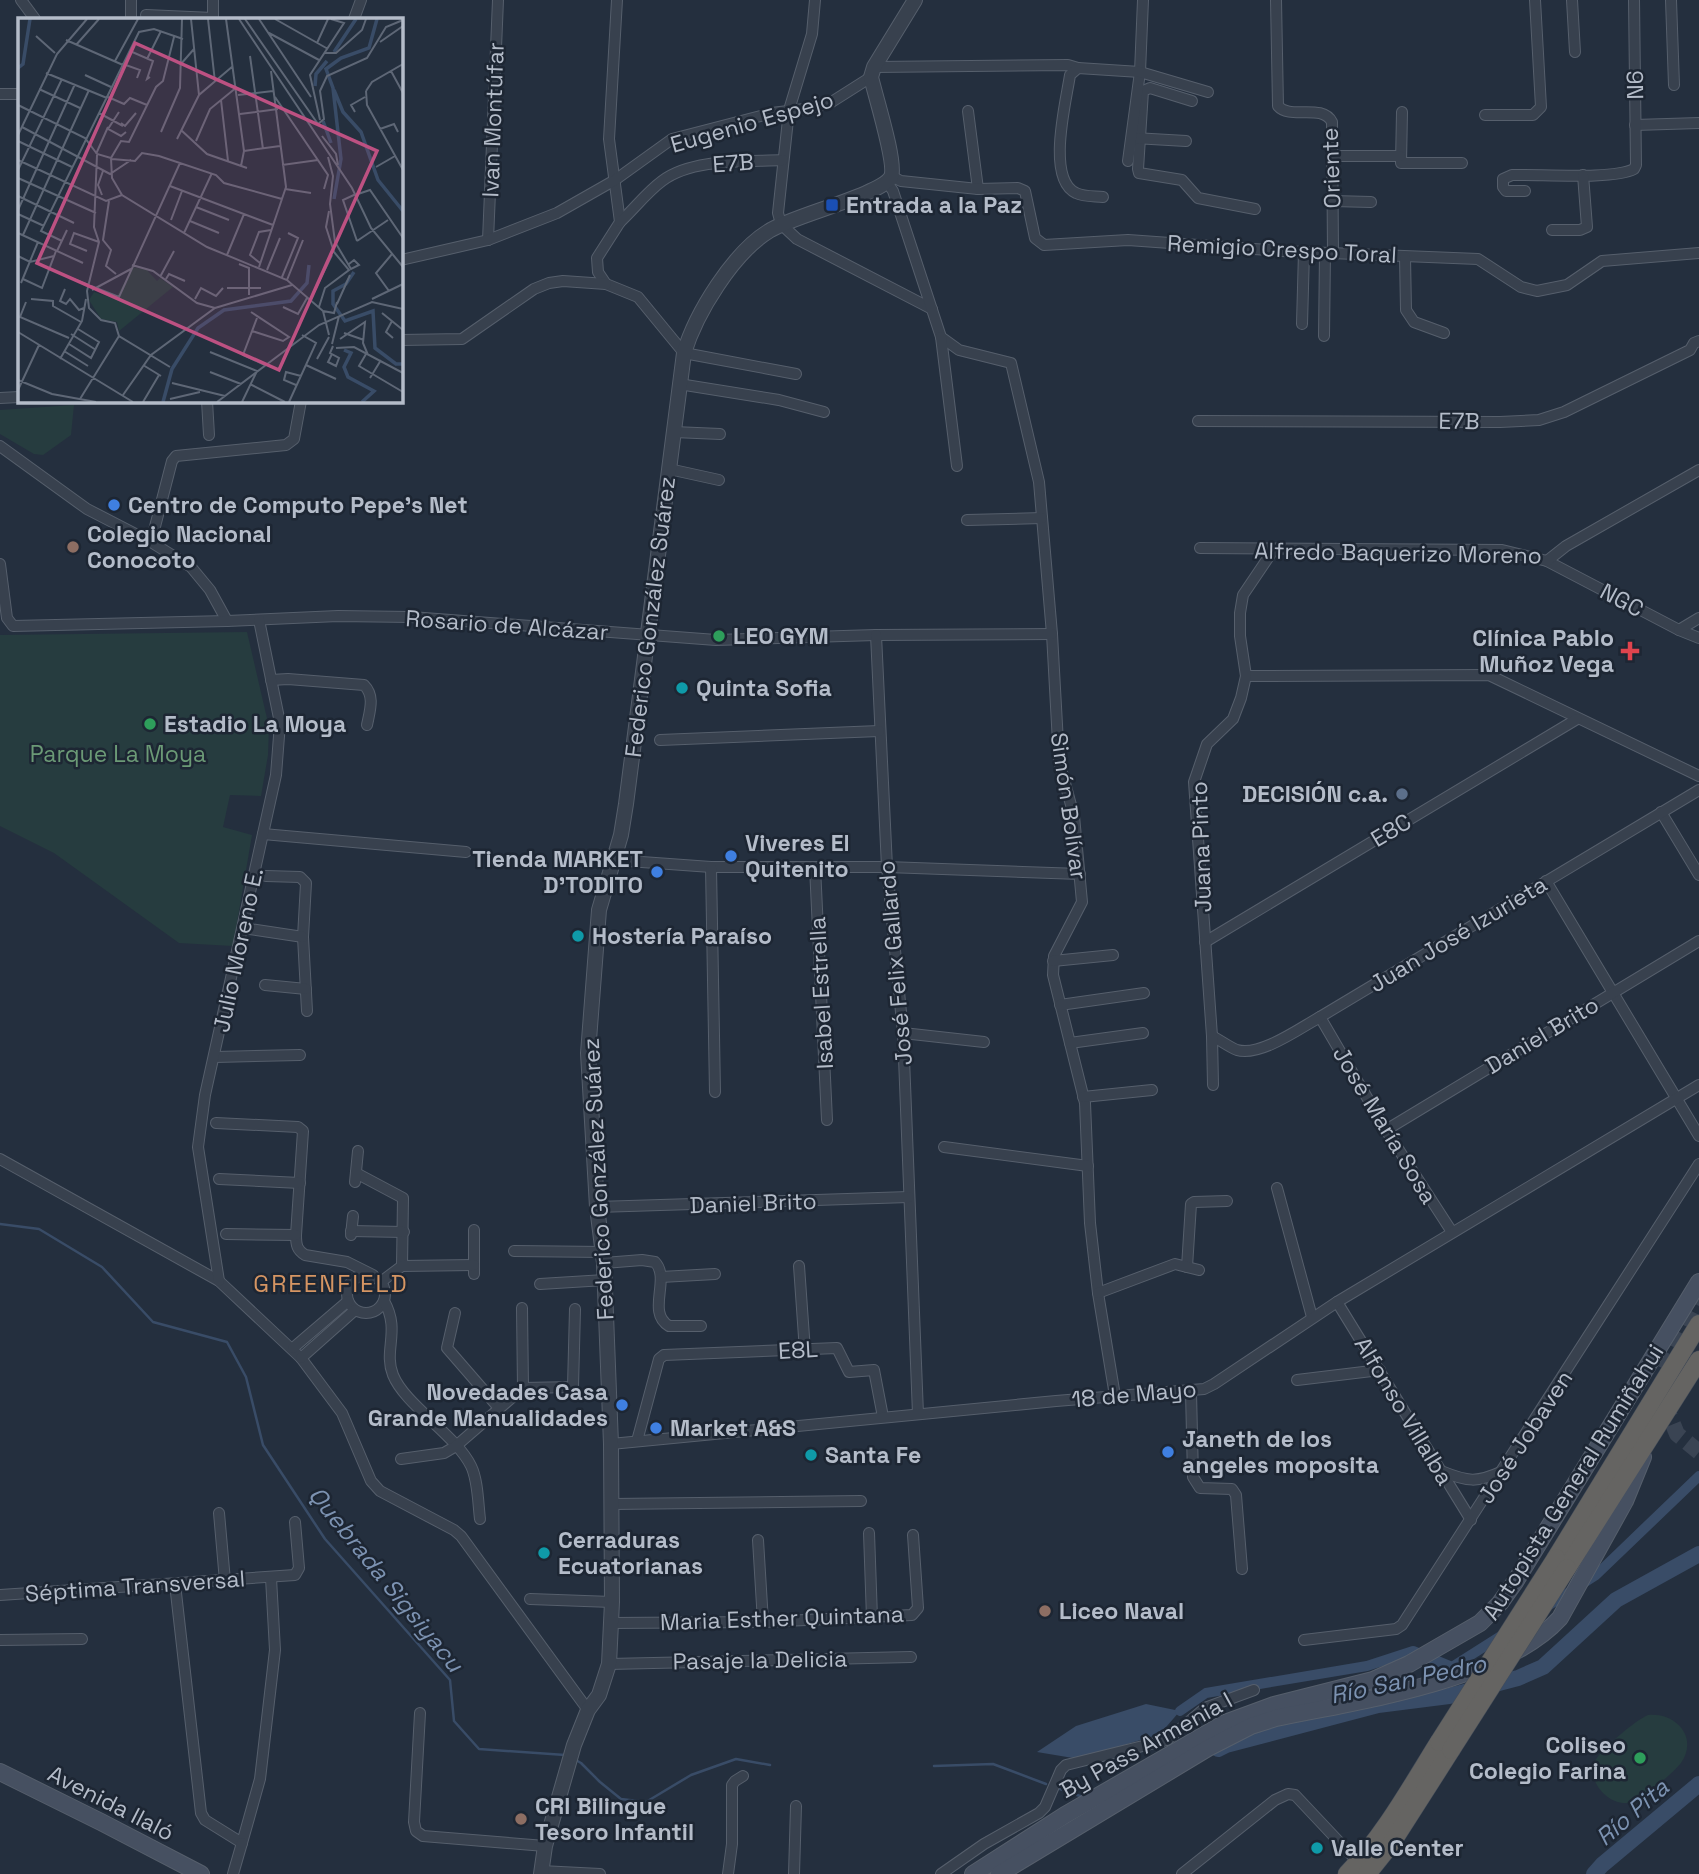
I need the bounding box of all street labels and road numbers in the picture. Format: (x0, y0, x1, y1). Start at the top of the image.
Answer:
street label: Ivan Montúfar (475, 42, 511, 198)
street label: N6 (1620, 70, 1650, 100)
street label: Eugenio Espejo (667, 84, 837, 160)
street label: Oriente (1315, 127, 1347, 209)
street label: E7B (711, 147, 755, 179)
street label: Remigio Crespo Toral (1166, 228, 1398, 270)
street label: E7B (1438, 406, 1480, 436)
street label: Federico González Suárez (618, 475, 682, 759)
street label: Alfredo Baquerizo Moreno (1254, 535, 1542, 571)
street label: NGC (1595, 576, 1649, 624)
street label: Rosario de Alcázar (405, 603, 609, 647)
street label: Simón Bolívar (1044, 730, 1094, 882)
street label: Juana Pinto (1184, 781, 1218, 913)
street label: E8C (1365, 806, 1417, 854)
street label: José Felix Gallardo (871, 859, 919, 1067)
street label: Julio Moreno E. (206, 865, 270, 1035)
street label: Juan José Izurieta (1364, 869, 1552, 999)
street label: Isabel Estrella (802, 916, 840, 1070)
street label: Daniel Brito (1480, 989, 1604, 1081)
street label: Federico González Suárez (576, 1037, 620, 1321)
street label: José María Sosa (1326, 1041, 1444, 1209)
street label: Daniel Brito (689, 1186, 817, 1220)
street label: Alfonso Villalba (1348, 1331, 1460, 1491)
street label: E8L (777, 1334, 819, 1366)
street label: Autopista General Rumiñahui (1476, 1339, 1670, 1625)
street label: José Jobaven (1471, 1365, 1579, 1509)
street label: 18 de Mayo (1070, 1374, 1198, 1414)
street label: Séptima Transversal (24, 1563, 246, 1609)
street label: Maria Esther Quintana (659, 1599, 905, 1637)
street label: Pasaje la Delicia (672, 1643, 848, 1677)
street label: By Pass Armenia I (1054, 1685, 1238, 1805)
street label: Avenida Ilaló (43, 1758, 179, 1848)

